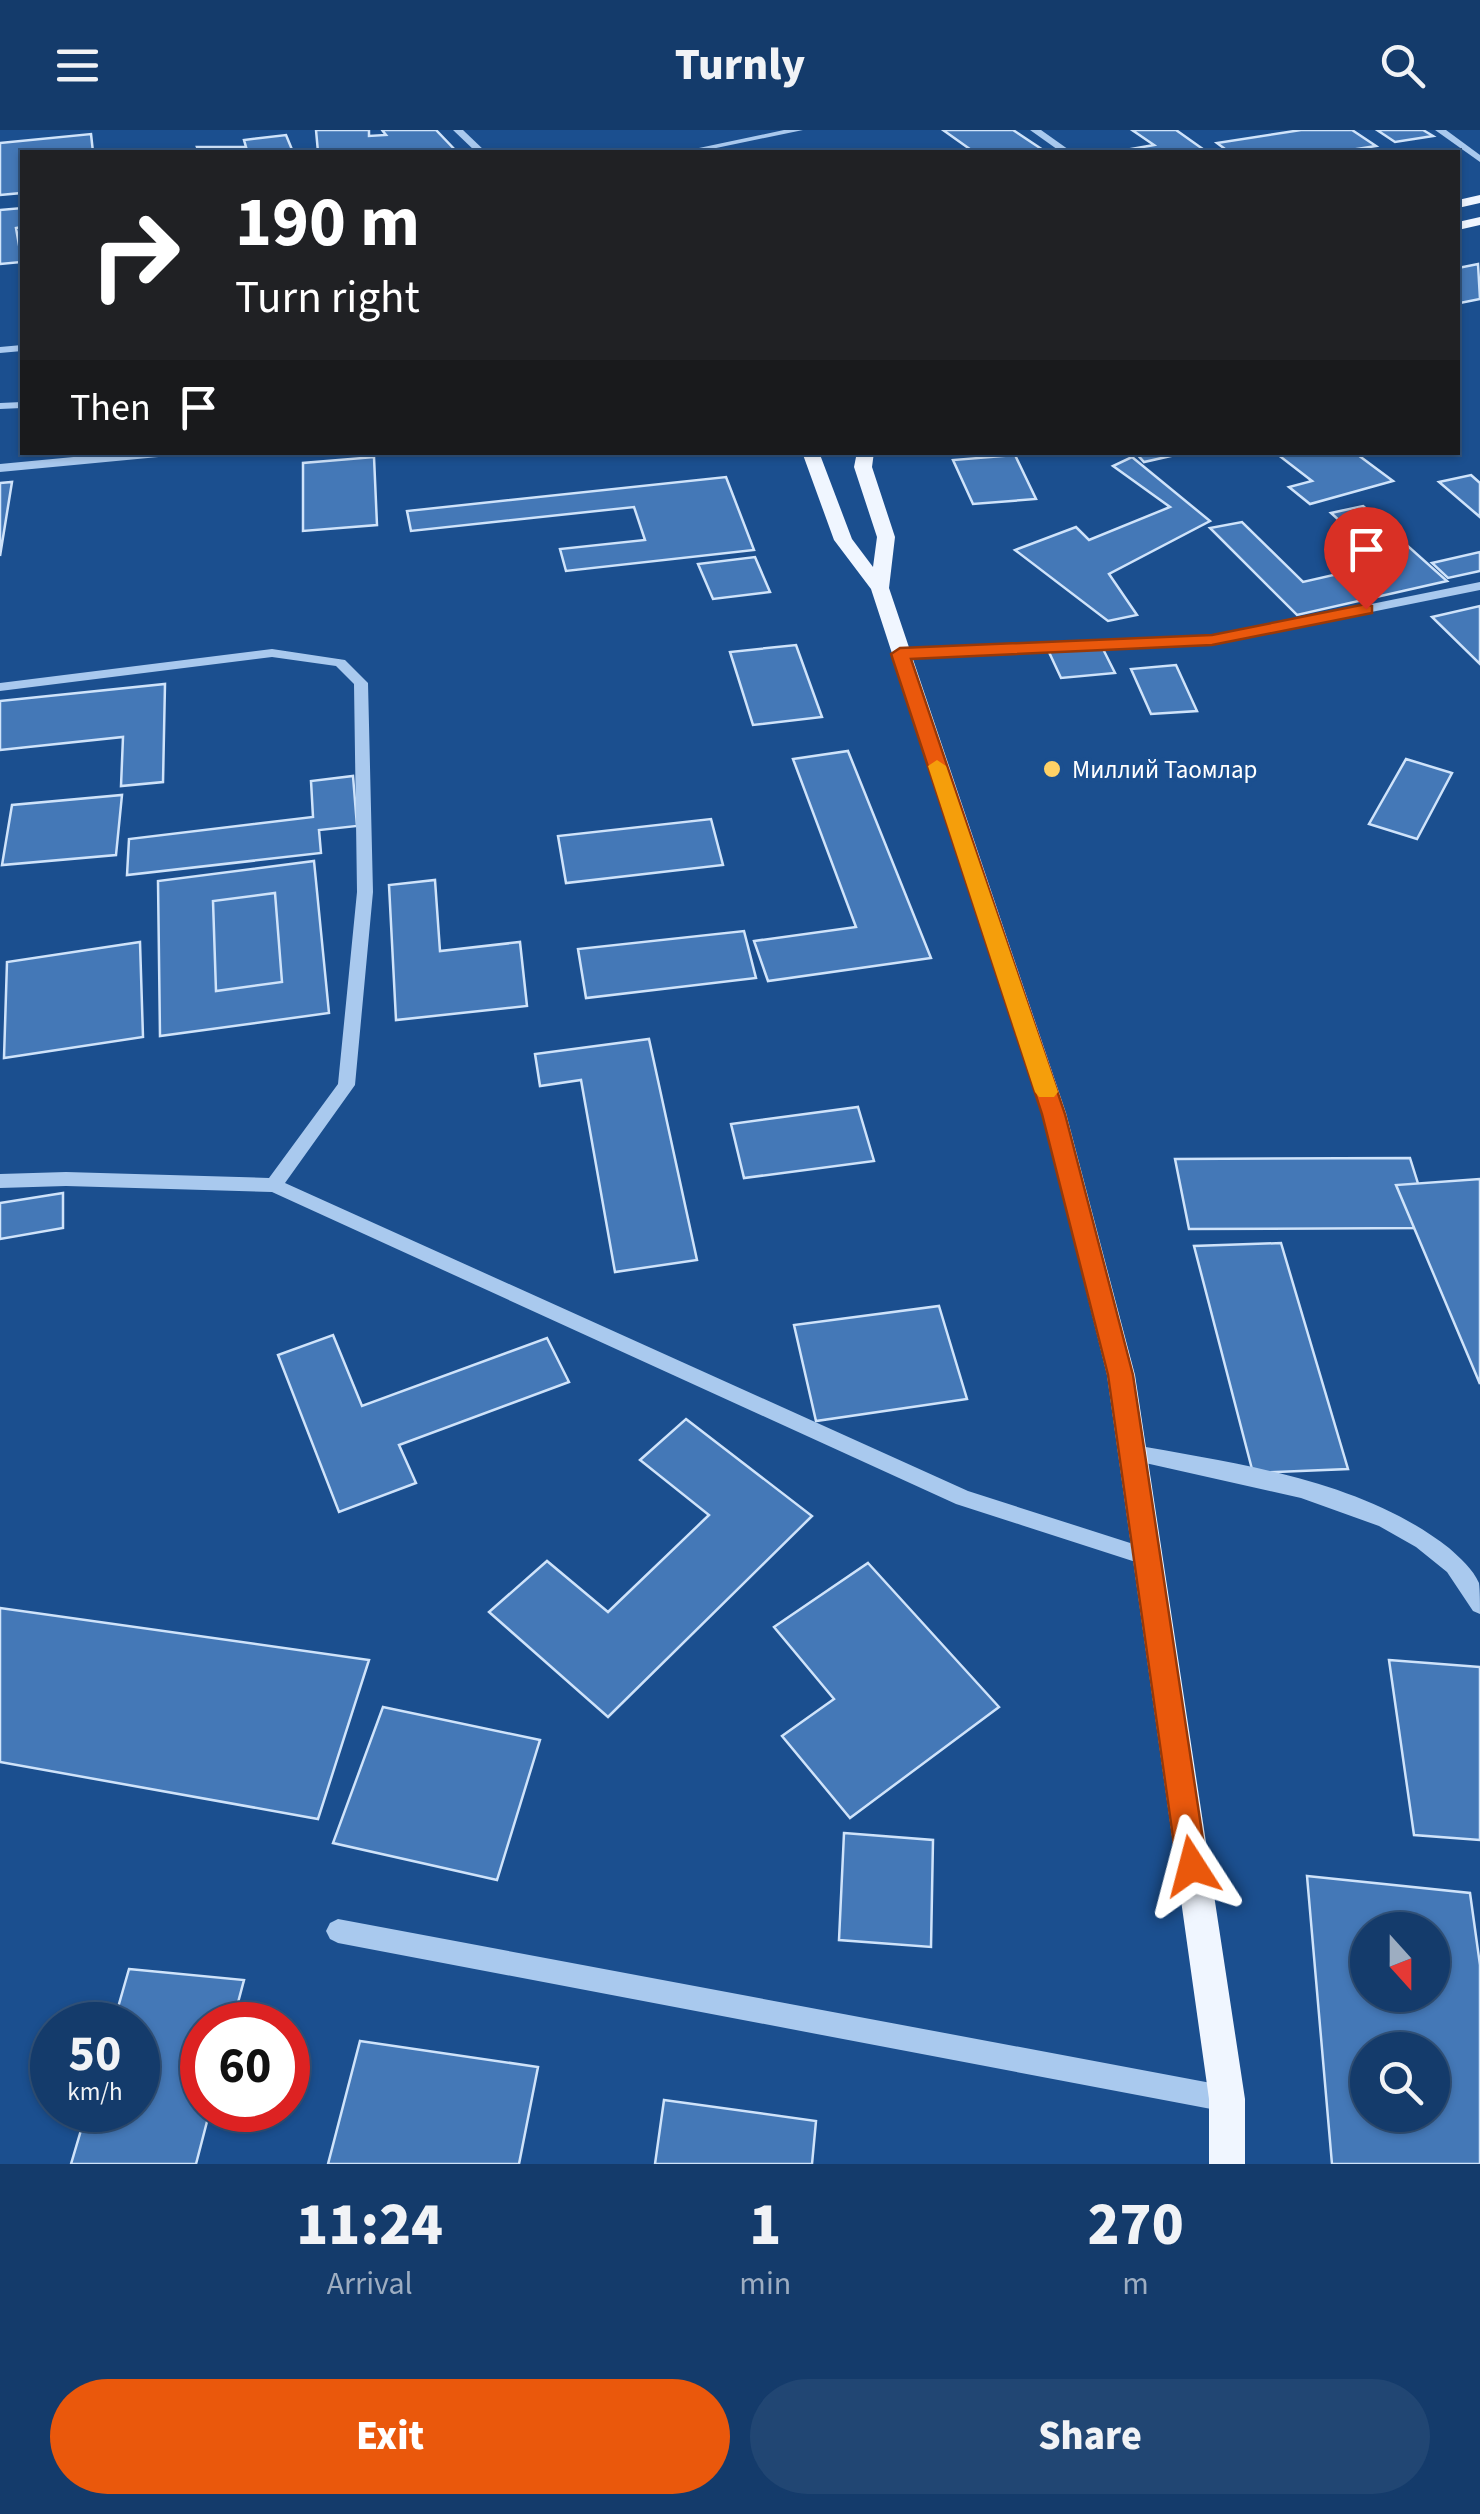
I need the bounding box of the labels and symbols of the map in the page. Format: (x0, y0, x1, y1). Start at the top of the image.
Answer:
pin (1324, 507, 1409, 610)
place label: Миллий Таомлар (1072, 752, 1257, 788)
marker: Миллий Таомлар (1041, 758, 1063, 780)
position arrow (1140, 1814, 1244, 1918)
north arrow (1350, 1912, 1450, 2012)
speed limit sign: 60 (180, 2002, 310, 2132)

